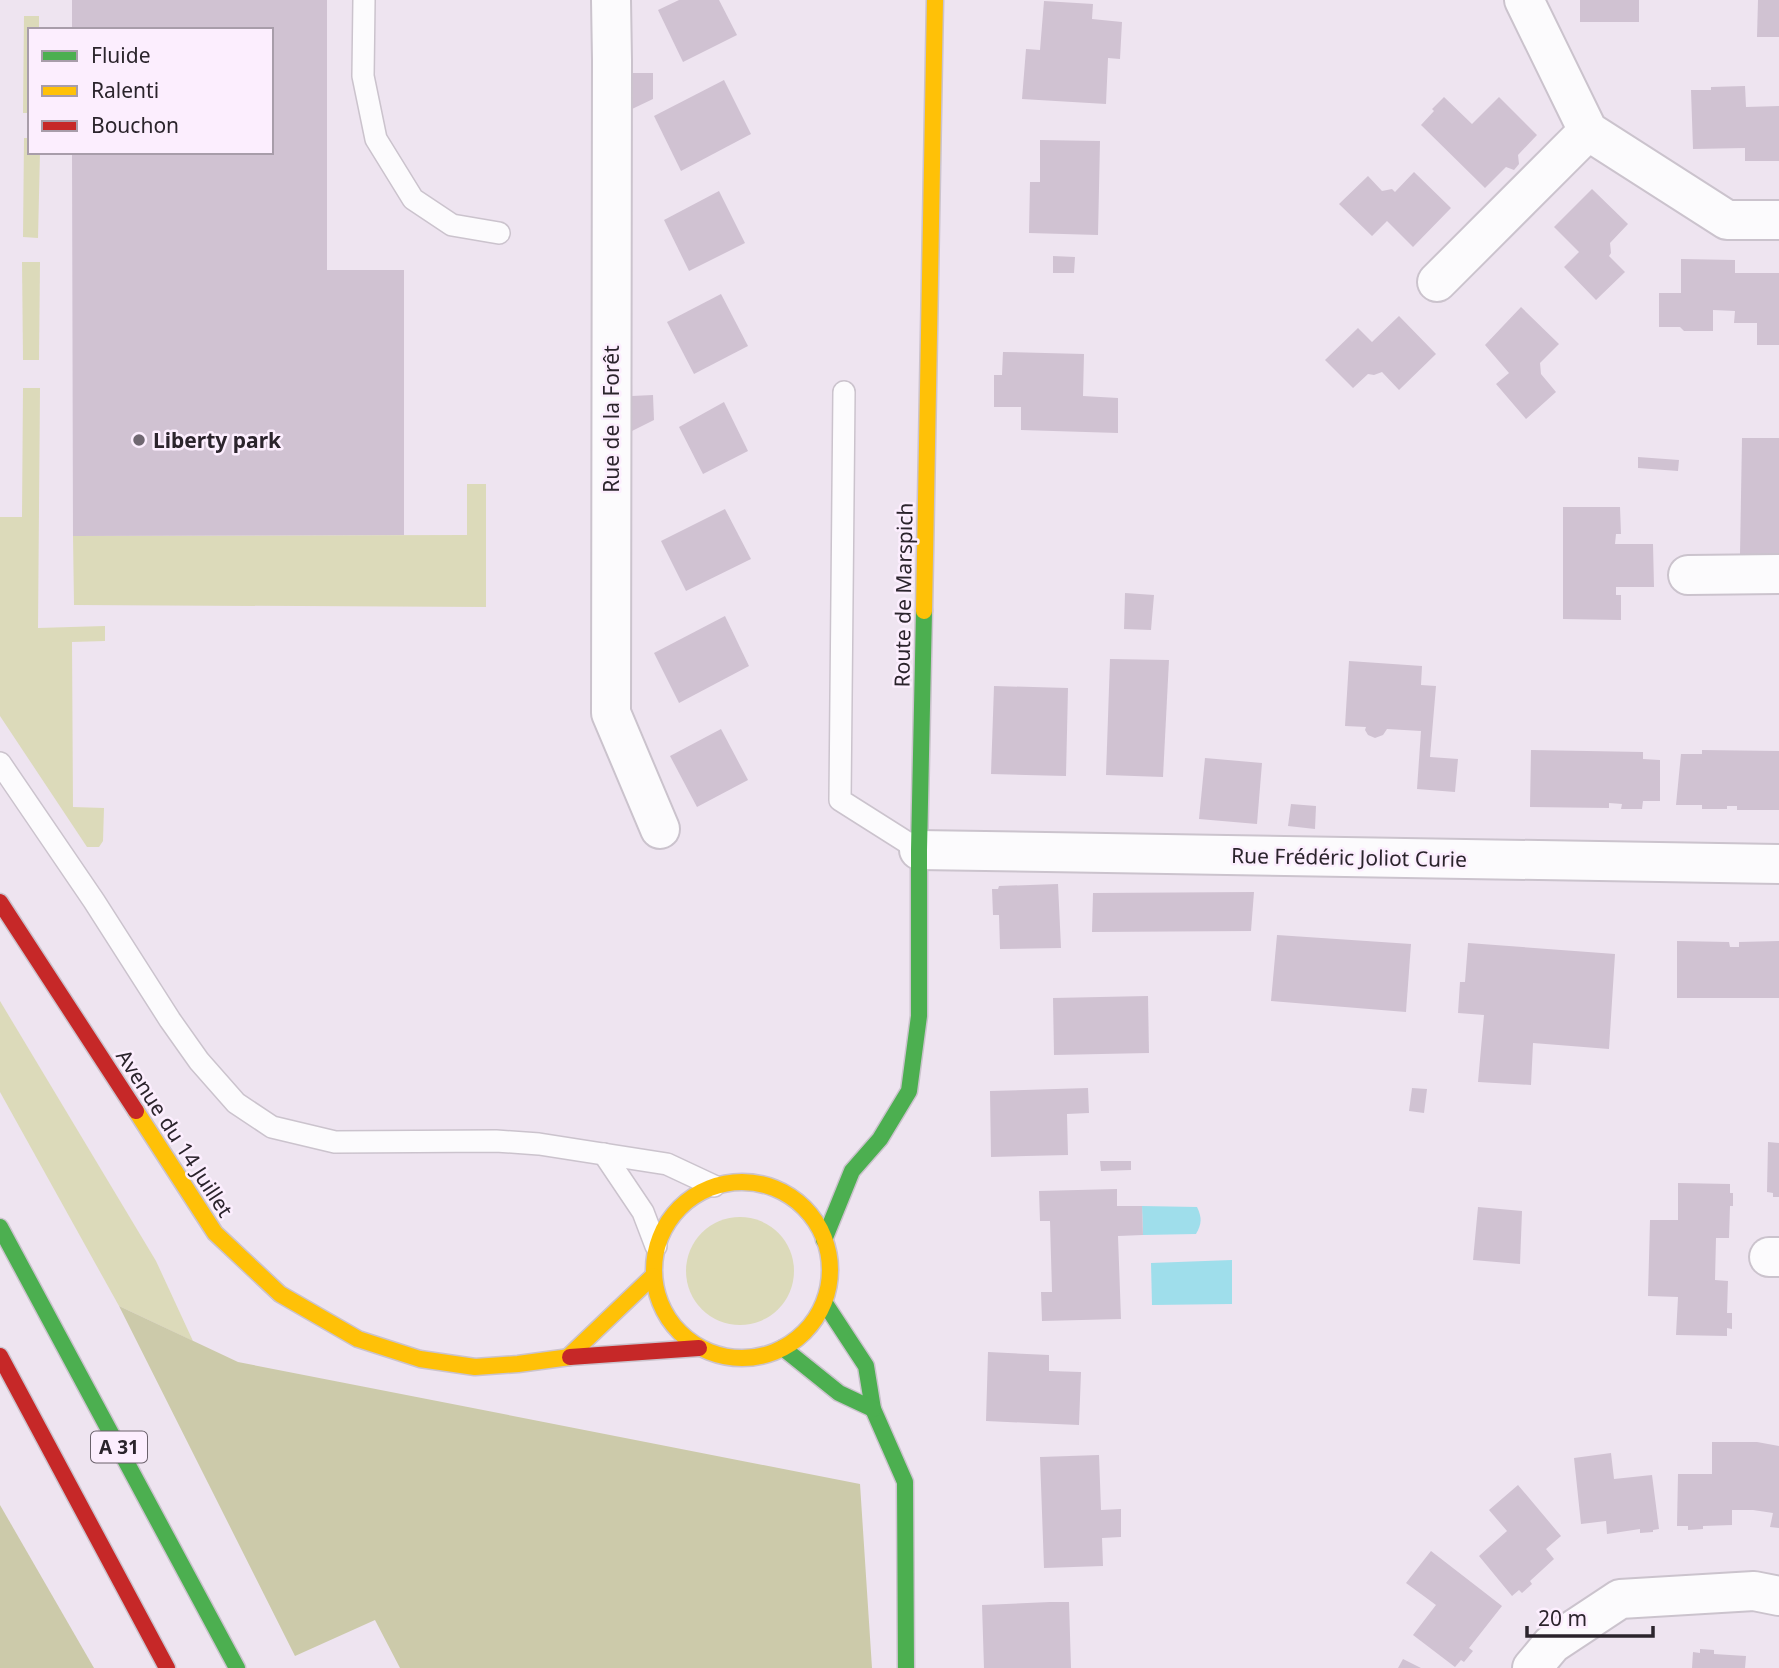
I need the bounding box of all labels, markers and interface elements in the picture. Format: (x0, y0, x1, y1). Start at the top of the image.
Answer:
legend (28, 28, 273, 154)
text: Fluide (91, 41, 150, 69)
text: Ralenti (91, 76, 159, 104)
text: Bouchon (91, 111, 179, 139)
street label: Rue de la Forêt (597, 345, 625, 493)
place label: Liberty park (153, 426, 282, 454)
marker: Liberty park (131, 432, 147, 448)
street label: Route de Marspich (887, 502, 919, 688)
street label: Rue Frédéric Joliot Curie (1231, 841, 1467, 873)
street label: Avenue du 14 Juillet (110, 1044, 240, 1223)
road number: A 31 (91, 1432, 147, 1462)
scale bar (1527, 1594, 1653, 1638)
text: 20 m (1538, 1604, 1587, 1632)

